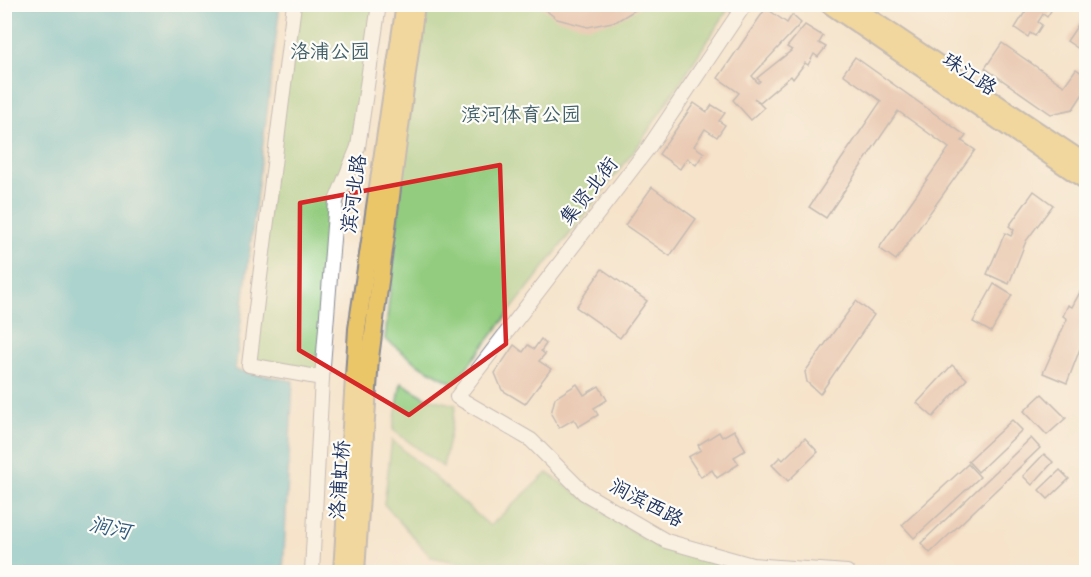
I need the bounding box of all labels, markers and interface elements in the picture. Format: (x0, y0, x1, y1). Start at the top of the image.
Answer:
park label: 洛浦公园 (290, 37, 370, 69)
street label: 珠江路 (935, 45, 1004, 106)
park label: 滨河体育公园 (461, 100, 581, 132)
street label: 滨河北路 (334, 151, 377, 236)
street label: 集贤北街 (553, 151, 627, 233)
street label: 洛浦虹桥 (322, 439, 360, 521)
street label: 涧滨西路 (603, 471, 690, 537)
water label: 涧河 (86, 508, 137, 550)

